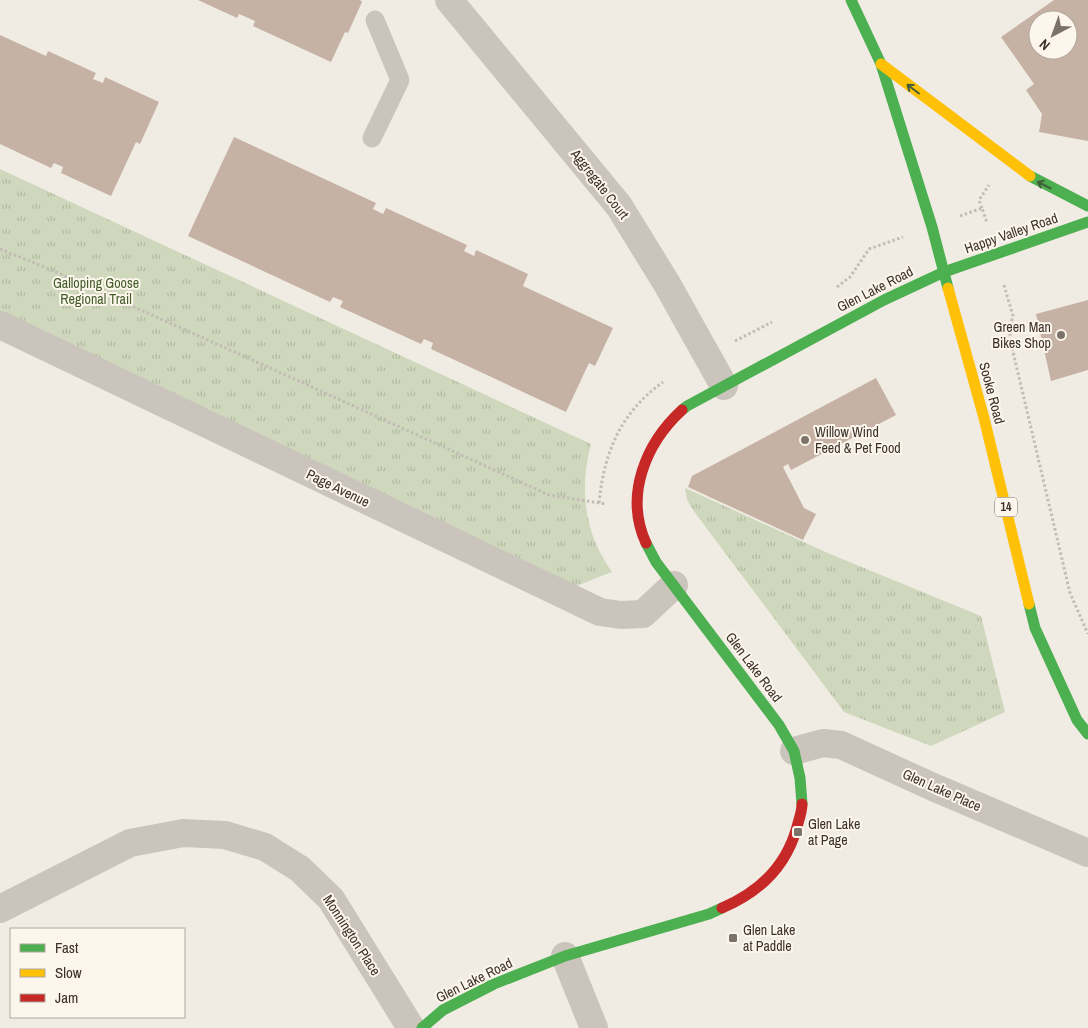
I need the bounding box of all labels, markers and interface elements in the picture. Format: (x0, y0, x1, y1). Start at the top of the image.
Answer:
north arrow (1028, 10, 1078, 60)
text: N (1035, 35, 1054, 54)
one-way arrow (907, 83, 920, 94)
street label: Aggregate Court (566, 144, 633, 223)
one-way arrow (1037, 180, 1052, 189)
street label: Happy Valley Road (962, 209, 1060, 257)
street label: Glen Lake Road (834, 262, 916, 316)
park label: Galloping Goose Regional Trail (53, 274, 139, 308)
place label: Green Man Bikes Shop (992, 318, 1051, 352)
marker: Green Man Bikes Shop (1055, 329, 1067, 341)
street label: Sooke Road (975, 360, 1009, 426)
place label: Willow Wind Feed & Pet Food (815, 423, 901, 457)
marker: Willow Wind Feed & Pet Food (799, 434, 811, 446)
street label: Page Avenue (303, 465, 373, 511)
road number: 14 (995, 498, 1017, 516)
street label: Glen Lake Road (722, 628, 786, 706)
street label: Glen Lake Place (900, 765, 984, 815)
place label: Glen Lake at Page (808, 815, 860, 849)
marker: Glen Lake at Page (792, 826, 804, 838)
street label: Monnington Place (319, 891, 385, 979)
place label: Glen Lake at Paddle (743, 921, 795, 955)
legend (10, 928, 185, 1018)
marker: Glen Lake at Paddle (727, 932, 739, 944)
text: Fast (55, 937, 79, 958)
street label: Glen Lake Road (433, 954, 515, 1006)
text: Slow (55, 962, 82, 983)
text: Jam (55, 987, 78, 1008)

